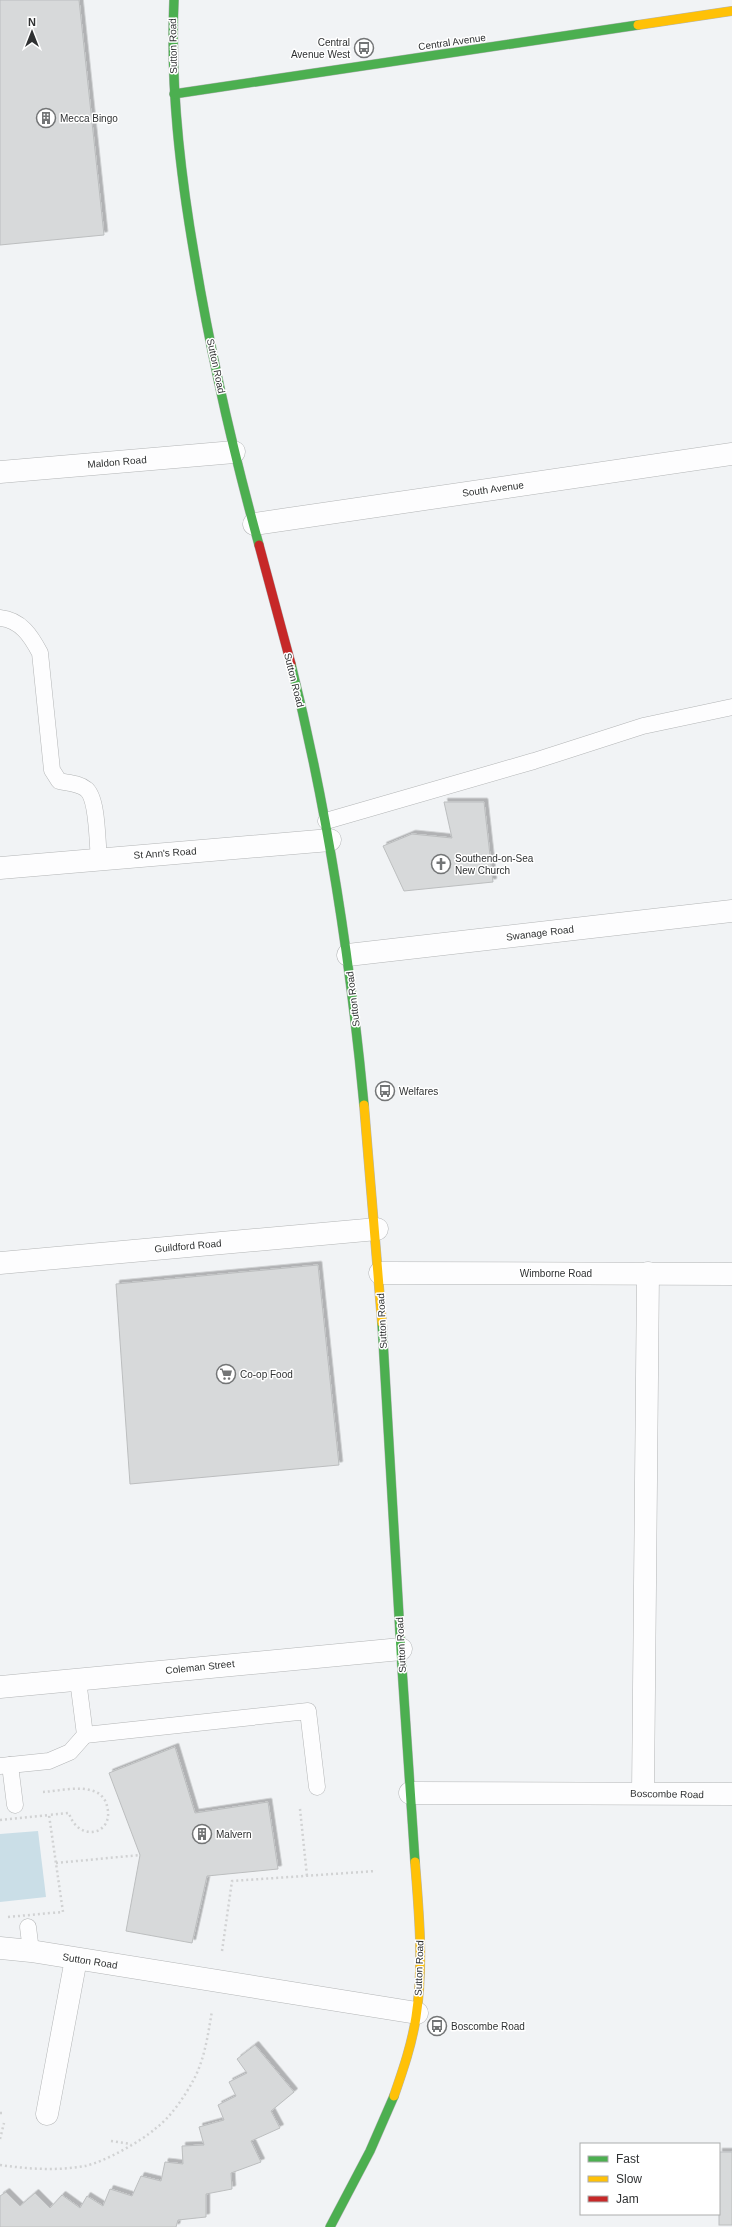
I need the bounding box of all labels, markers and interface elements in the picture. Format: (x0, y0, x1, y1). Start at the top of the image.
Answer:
north arrow (12, 12, 52, 52)
text: N (28, 16, 36, 28)
street label: Sutton Road (167, 18, 179, 74)
street label: Central Avenue (417, 32, 487, 52)
place label: Central Avenue West (291, 37, 350, 60)
bus stop icon: Central Avenue West (353, 37, 375, 59)
building icon: Mecca Bingo (35, 107, 57, 129)
place label: Mecca Bingo (60, 113, 118, 124)
street label: Sutton Road (205, 338, 227, 394)
street label: Maldon Road (87, 454, 147, 470)
street label: South Avenue (461, 479, 525, 499)
street label: Sutton Road (282, 652, 306, 708)
street label: St Ann's Road (133, 845, 197, 861)
church icon: Southend-on-Sea New Church (430, 853, 452, 875)
place label: Southend-on-Sea New Church (455, 853, 534, 876)
street label: Swanage Road (505, 923, 575, 943)
street label: Sutton Road (344, 971, 362, 1027)
bus stop icon: Welfares (374, 1080, 396, 1102)
place label: Welfares (399, 1086, 438, 1097)
street label: Guildford Road (154, 1238, 222, 1254)
street label: Wimborne Road (520, 1268, 592, 1279)
street label: Sutton Road (375, 1293, 389, 1349)
supermarket icon: Co-op Food (215, 1363, 237, 1385)
place label: Co-op Food (240, 1369, 293, 1380)
street label: Sutton Road (394, 1617, 408, 1673)
street label: Coleman Street (165, 1658, 235, 1676)
street label: Boscombe Road (630, 1788, 704, 1800)
building icon: Malvern (191, 1823, 213, 1845)
place label: Malvern (216, 1829, 252, 1840)
street label: Sutton Road (413, 1940, 425, 1996)
street label: Sutton Road (62, 1951, 118, 1971)
bus stop icon: Boscombe Road (426, 2015, 448, 2037)
place label: Boscombe Road (451, 2021, 525, 2032)
legend (580, 2143, 720, 2215)
text: Fast (616, 2152, 640, 2166)
text: Slow (616, 2172, 642, 2186)
text: Jam (616, 2192, 639, 2206)

